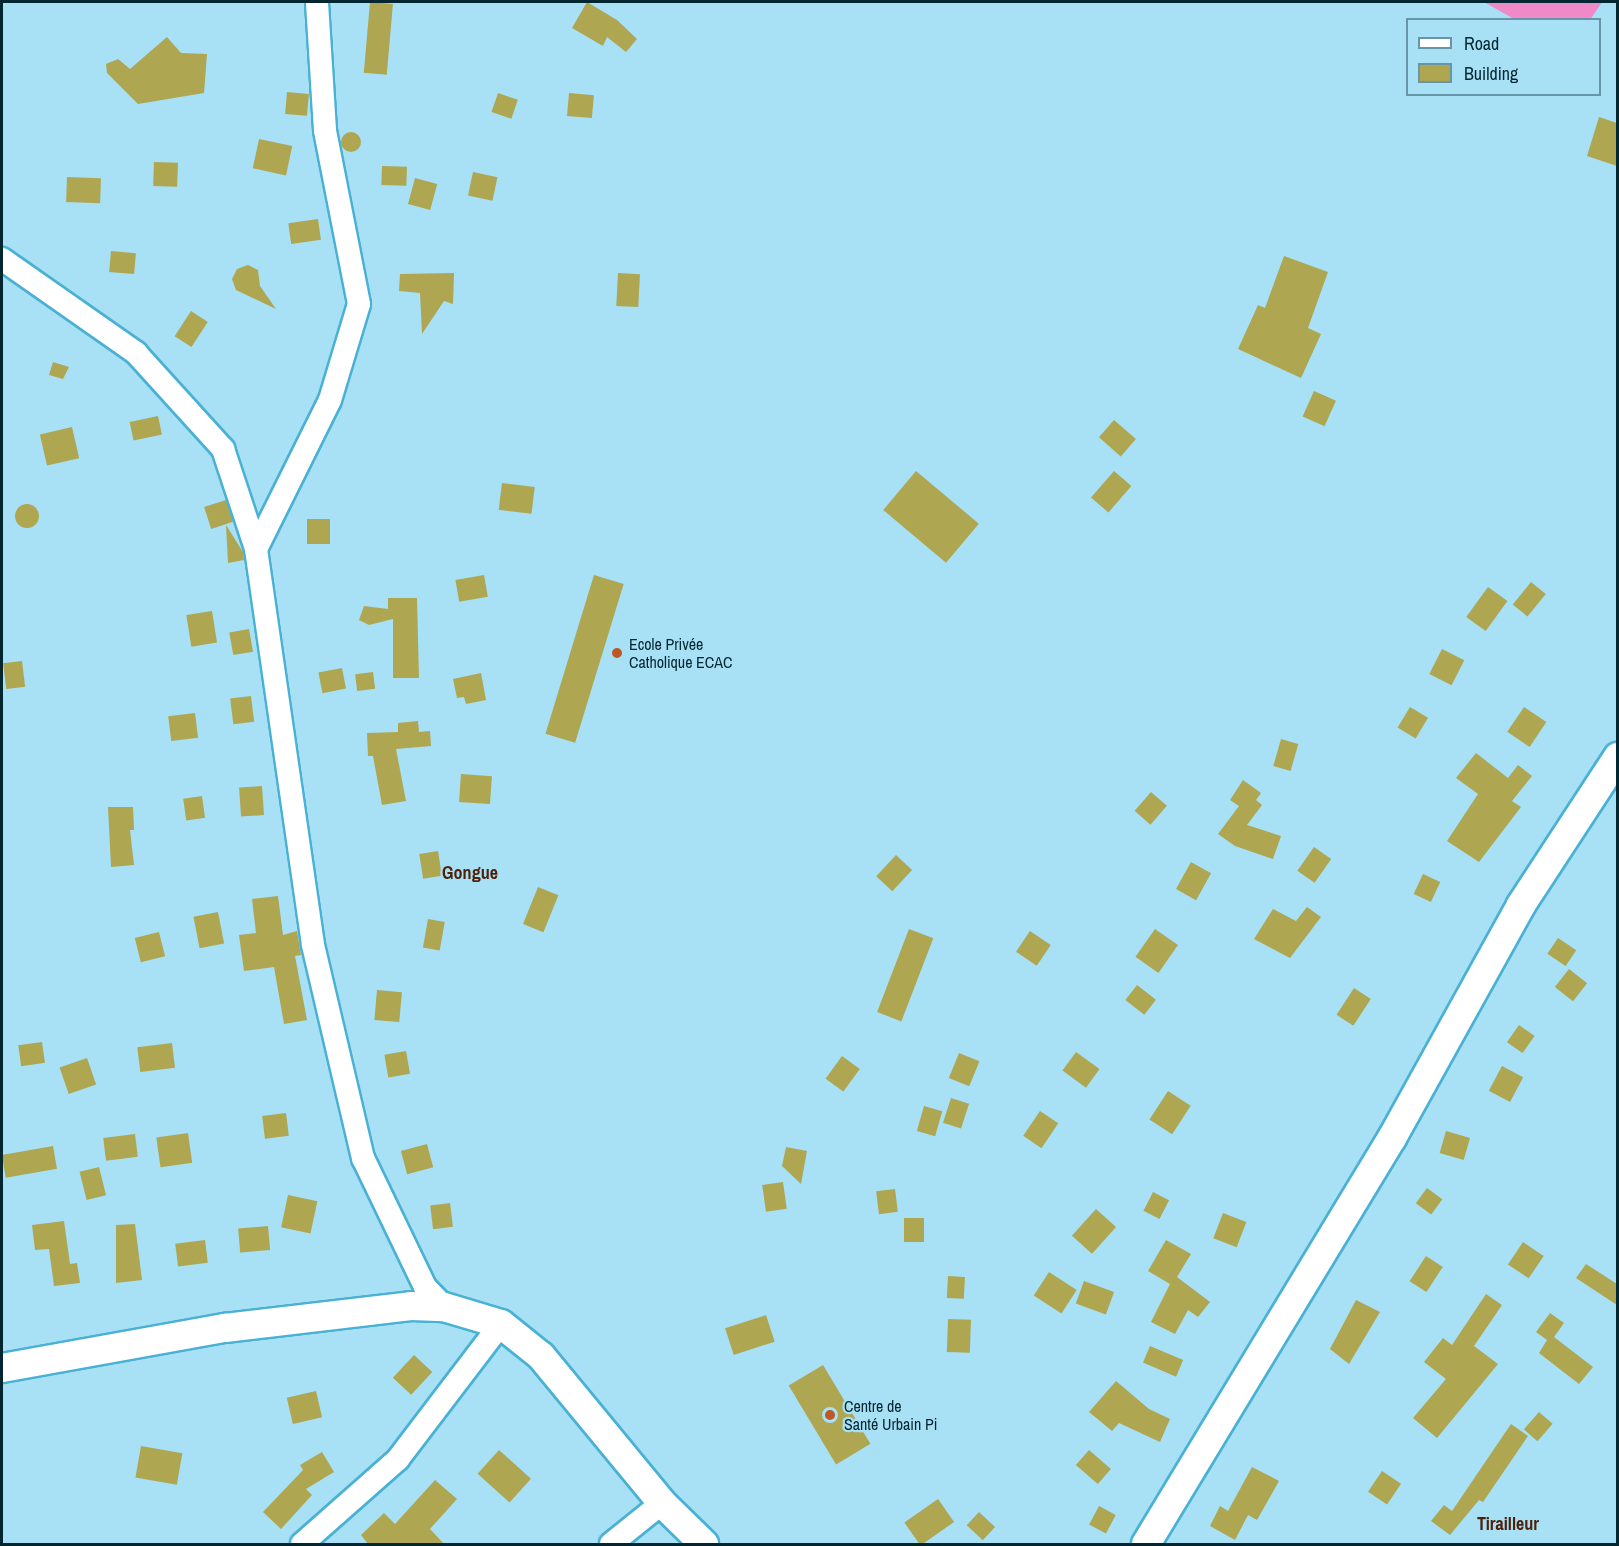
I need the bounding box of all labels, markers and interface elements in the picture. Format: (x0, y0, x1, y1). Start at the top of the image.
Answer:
legend (1406, 18, 1601, 96)
text: Road (1464, 31, 1499, 56)
text: Building (1464, 61, 1518, 86)
place label: Ecole Privée Catholique ECAC (629, 634, 733, 672)
marker: Ecole Privée Catholique ECAC (610, 646, 624, 660)
district label: Gongue (442, 862, 498, 884)
place label: Centre de Santé Urbain Pi (844, 1396, 937, 1434)
marker: Centre de Santé Urbain Pi (821, 1406, 839, 1424)
district label: Tirailleur (1477, 1513, 1539, 1535)

